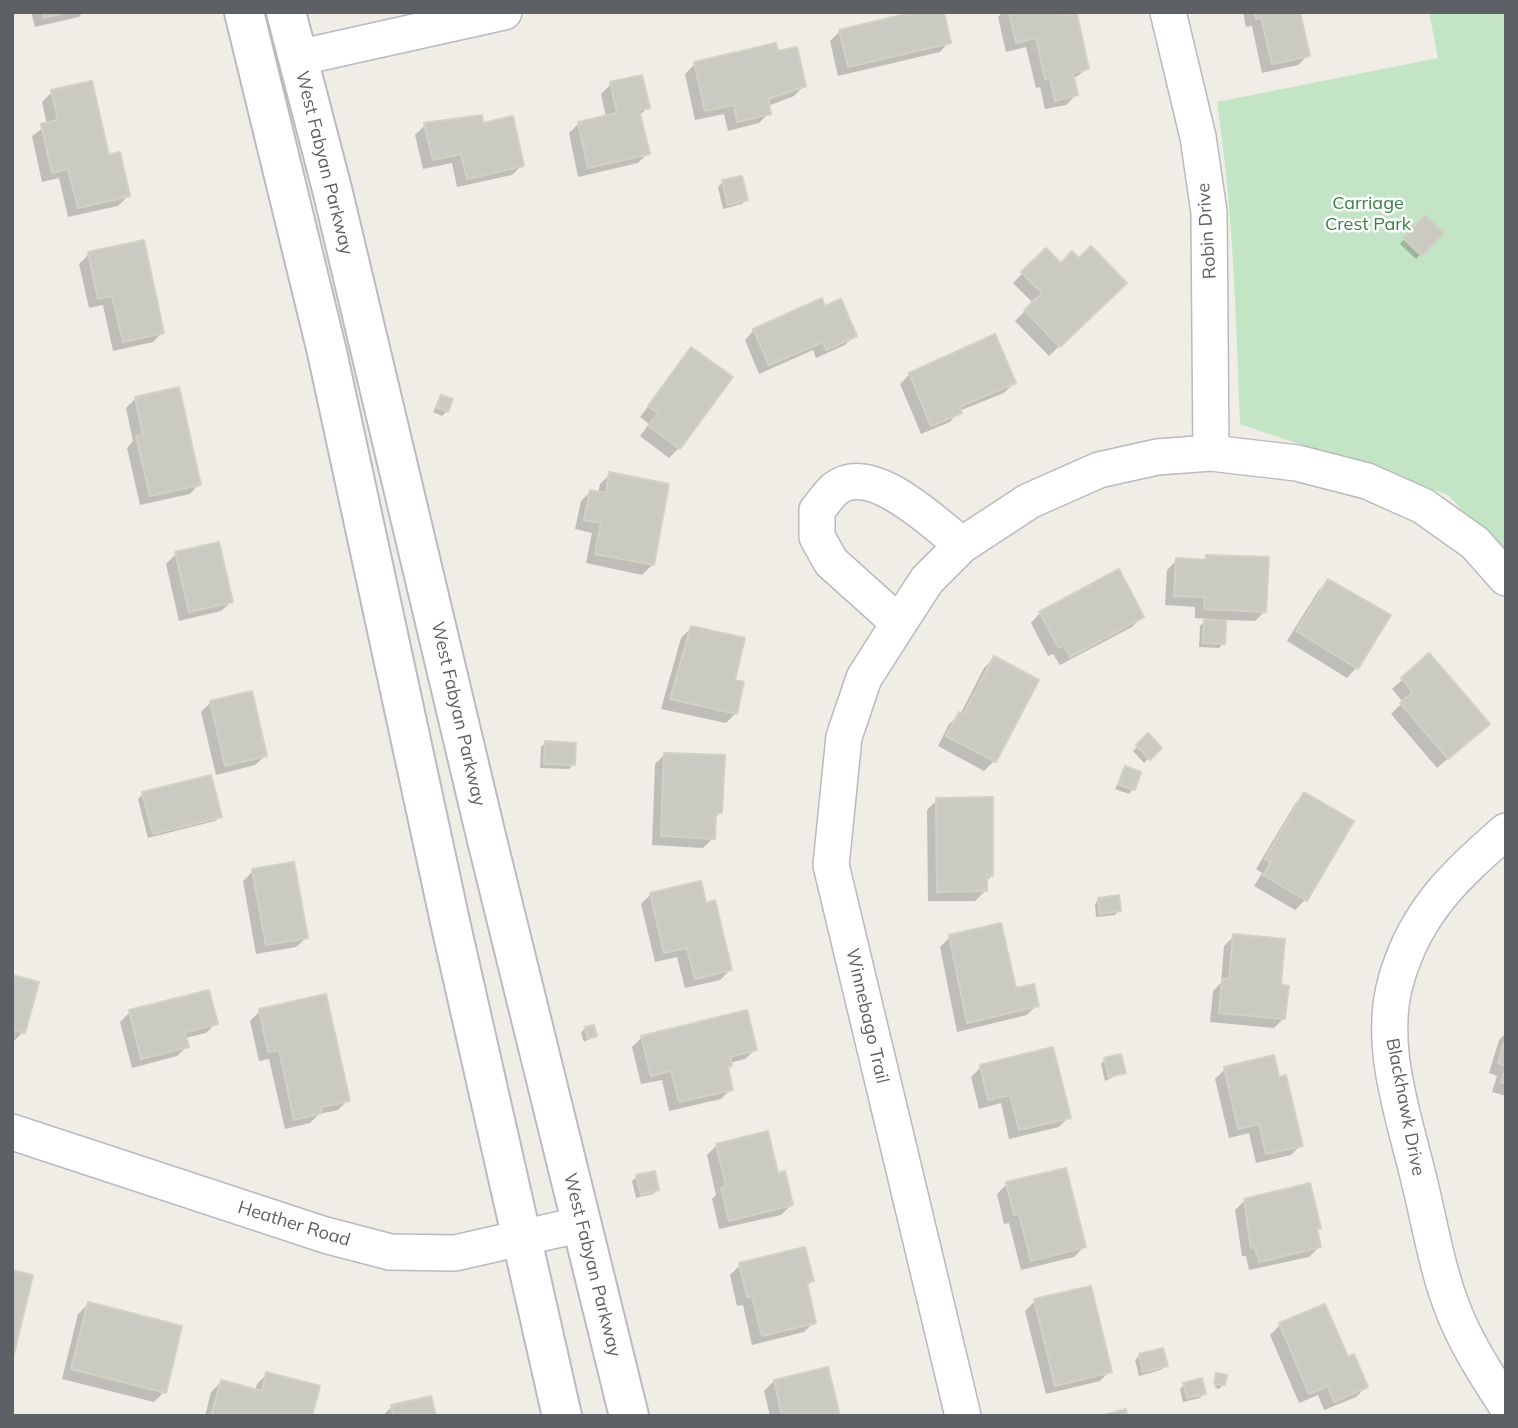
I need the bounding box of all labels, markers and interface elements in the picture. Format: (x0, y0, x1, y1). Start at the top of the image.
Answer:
street label: West Fabyan Parkway (291, 69, 357, 257)
street label: Robin Drive (1193, 182, 1221, 280)
park label: Carriage Crest Park (1325, 193, 1411, 235)
street label: West Fabyan Parkway (426, 620, 490, 808)
street label: Winnebago Trail (841, 946, 893, 1086)
street label: Blackhawk Drive (1381, 1036, 1429, 1178)
street label: West Fabyan Parkway (559, 1171, 625, 1359)
street label: Heather Road (235, 1197, 353, 1251)

